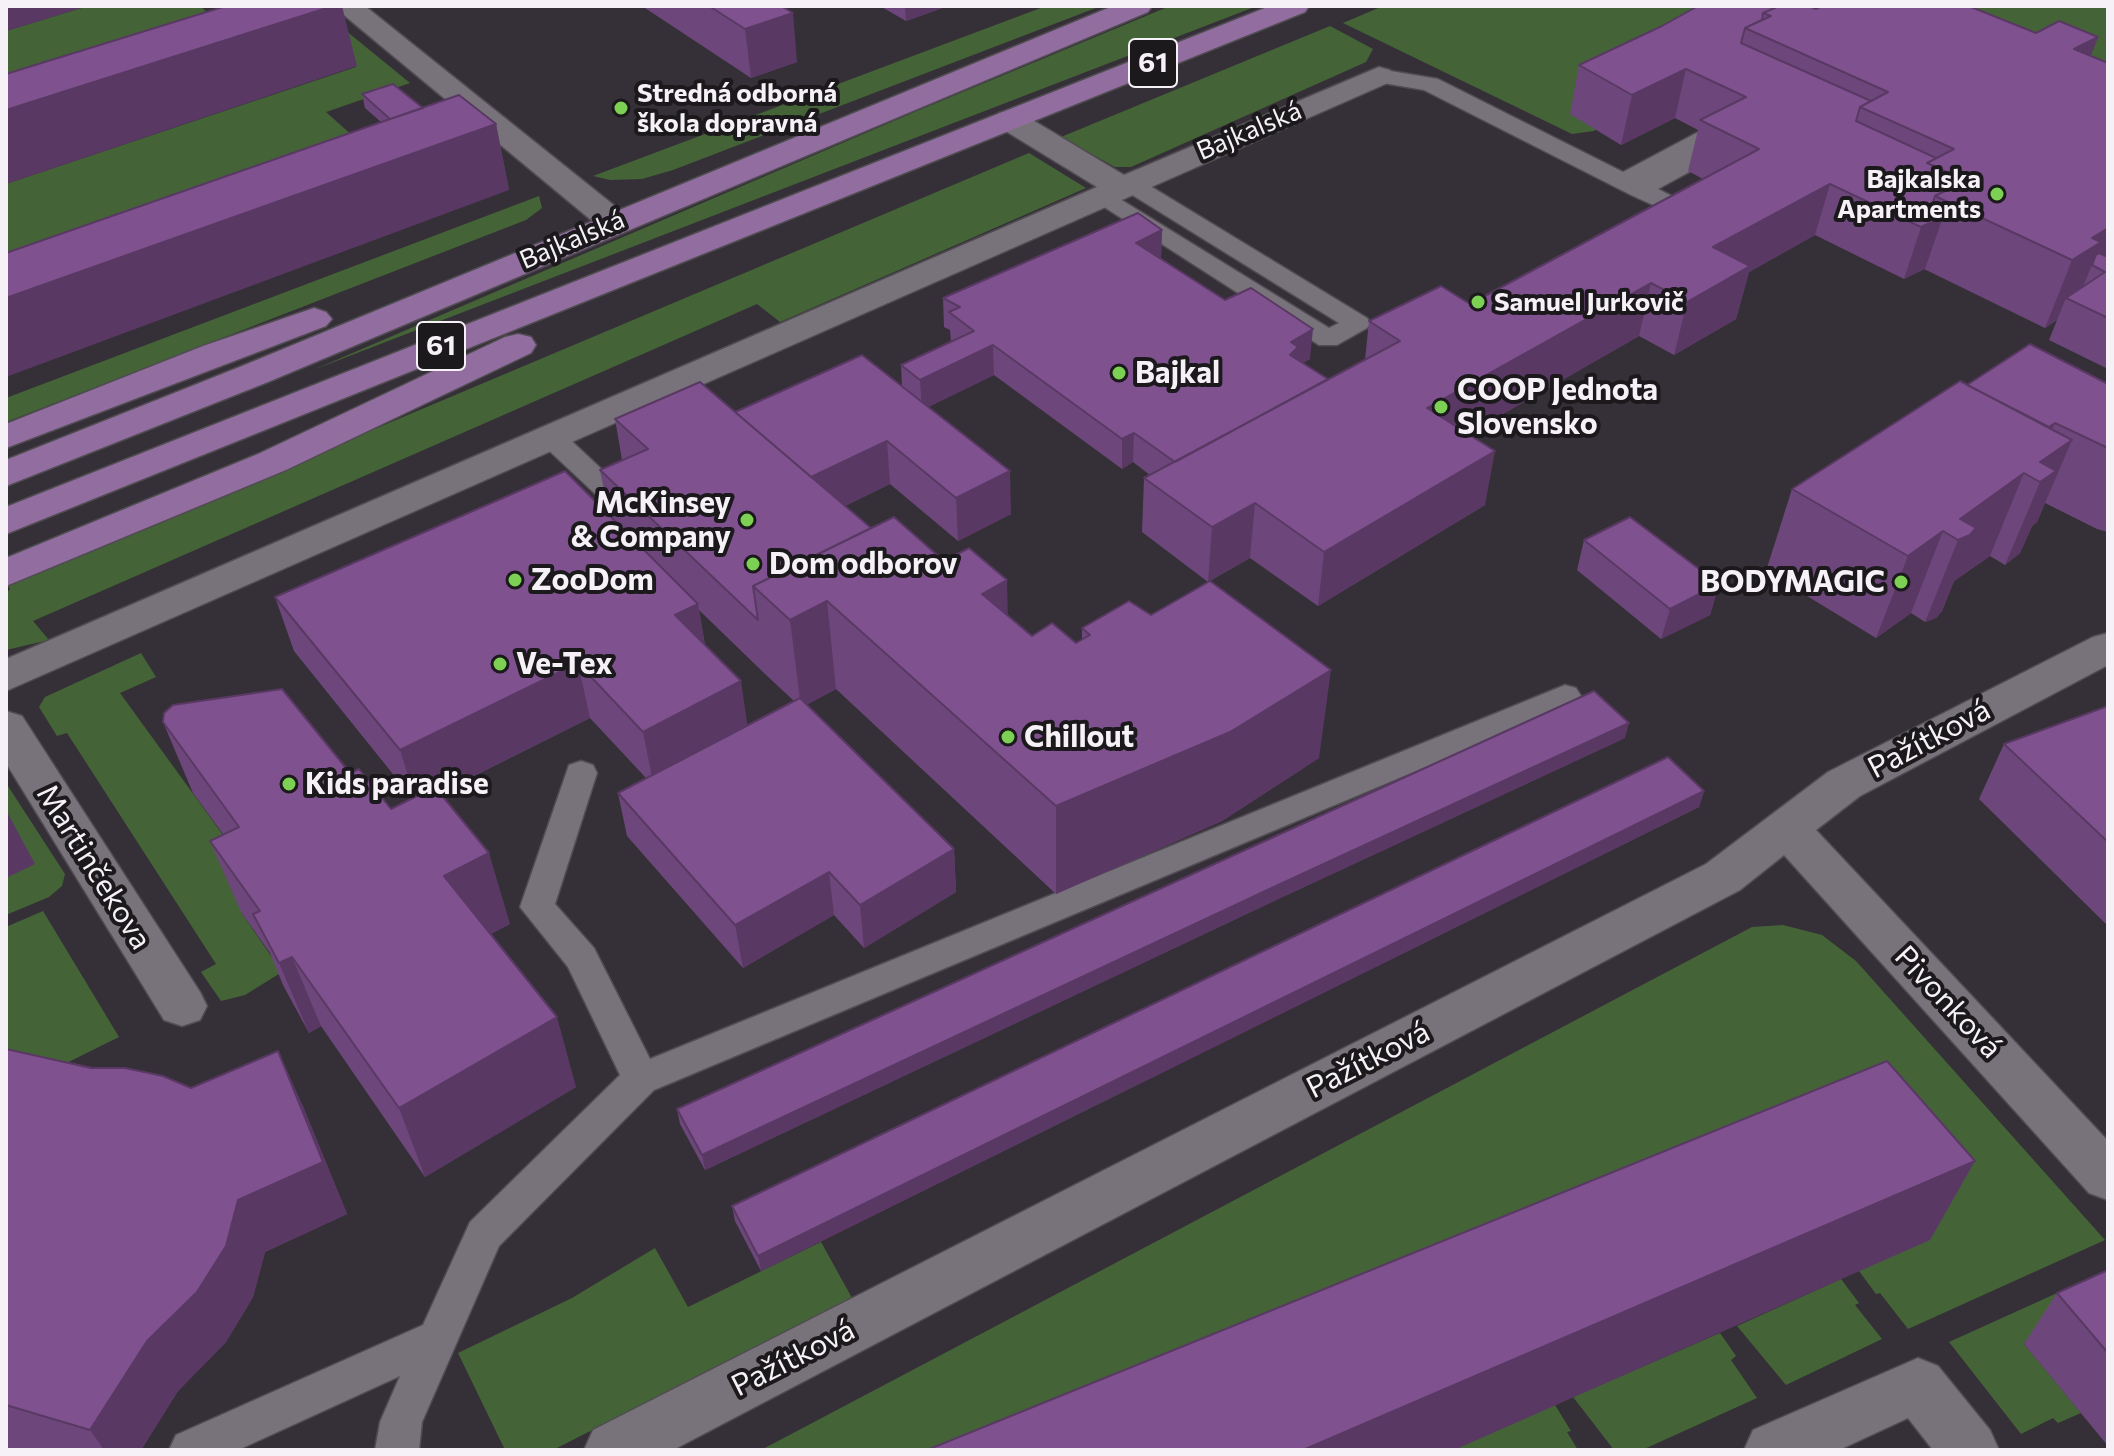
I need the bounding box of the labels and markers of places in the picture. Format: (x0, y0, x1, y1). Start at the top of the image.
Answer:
place label: Stredná odborná škola dopravná (637, 77, 837, 138)
marker: Stredná odborná škola dopravná (612, 99, 630, 117)
place label: Bajkalska Apartments (1837, 163, 1981, 224)
marker: Bajkalska Apartments (1988, 185, 2006, 203)
place label: Samuel Jurkovič (1494, 286, 1684, 318)
marker: Samuel Jurkovič (1469, 293, 1487, 311)
place label: Bajkal (1135, 355, 1220, 391)
marker: Bajkal (1110, 364, 1128, 382)
place label: COOP Jednota Slovensko (1457, 372, 1658, 442)
marker: COOP Jednota Slovensko (1432, 398, 1450, 416)
place label: McKinsey & Company (571, 485, 731, 556)
marker: McKinsey & Company (738, 511, 756, 529)
place label: Dom odborov (769, 546, 958, 582)
marker: Dom odborov (744, 555, 762, 573)
place label: ZooDom (531, 562, 654, 598)
place label: BODYMAGIC (1700, 564, 1885, 600)
marker: ZooDom (506, 571, 524, 589)
marker: BODYMAGIC (1892, 573, 1910, 591)
place label: Ve-Tex (516, 646, 613, 682)
marker: Ve-Tex (491, 655, 509, 673)
place label: Chillout (1024, 719, 1134, 755)
marker: Chillout (999, 728, 1017, 746)
place label: Kids paradise (305, 766, 489, 802)
marker: Kids paradise (280, 775, 298, 793)

